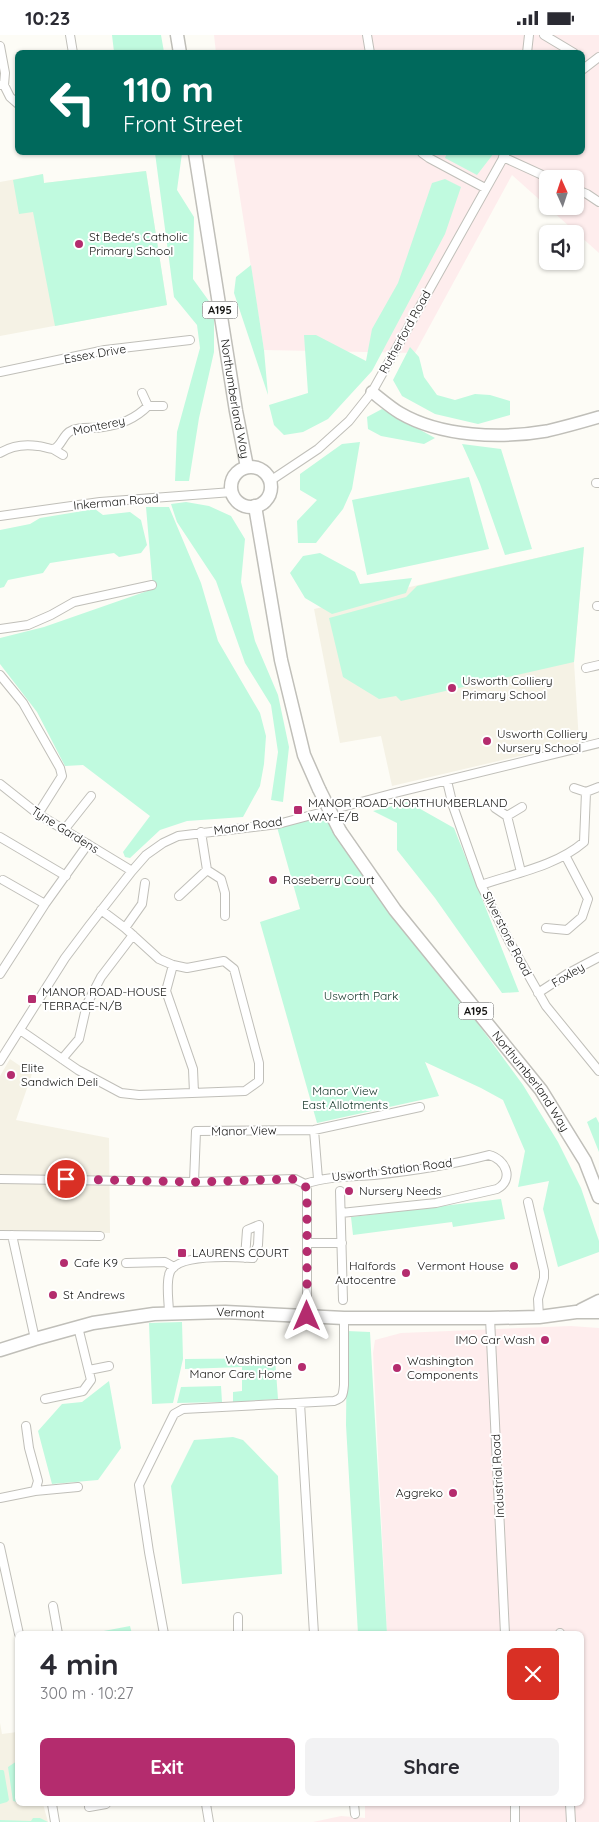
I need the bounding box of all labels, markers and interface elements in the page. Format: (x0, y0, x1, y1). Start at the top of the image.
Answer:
text: 10:23 (25, 6, 70, 30)
text: 110 m (123, 67, 214, 111)
icon: left (40, 70, 105, 135)
text: Front Street (123, 110, 243, 138)
north arrow (539, 170, 584, 215)
map controls (539, 170, 584, 270)
button: sound (539, 225, 584, 270)
place label: St Bede's Catholic Primary School (89, 229, 188, 258)
marker: St Bede's Catholic Primary School (73, 238, 85, 250)
street label: Rutherford Road (376, 288, 434, 376)
road number: A195 (202, 301, 238, 319)
street label: Northumberland Way (218, 338, 253, 460)
street label: Essex Drive (63, 341, 127, 366)
street label: Monterey (72, 413, 126, 438)
street label: Inkerman Road (73, 490, 159, 513)
place label: Usworth Colliery Primary School (462, 673, 553, 702)
marker: Usworth Colliery Primary School (446, 682, 458, 694)
place label: Usworth Colliery Nursery School (497, 726, 588, 755)
marker: Usworth Colliery Nursery School (481, 735, 493, 747)
place label: MANOR ROAD-NORTHUMBERLAND WAY-E/B (308, 795, 508, 824)
street label: Tyne Gardens (29, 803, 102, 856)
marker: MANOR ROAD-NORTHUMBERLAND WAY-E/B (292, 804, 304, 816)
street label: Manor Road (213, 813, 283, 838)
place label: Roseberry Court (283, 872, 375, 887)
marker: Roseberry Court (267, 874, 279, 886)
street label: Silverstone Road (480, 889, 535, 979)
street label: Foxley (549, 959, 587, 990)
place label: MANOR ROAD-HOUSE TERRACE-N/B (42, 984, 167, 1013)
park label: Usworth Park (324, 988, 398, 1003)
marker: MANOR ROAD-HOUSE TERRACE-N/B (26, 993, 38, 1005)
road number: A195 (458, 1003, 494, 1019)
street label: Northumberland Way (489, 1028, 573, 1134)
place label: Elite Sandwich Deli (21, 1060, 98, 1089)
marker: Elite Sandwich Deli (5, 1069, 17, 1081)
park label: Manor View East Allotments (302, 1083, 388, 1112)
street label: Manor View (211, 1122, 277, 1139)
street label: Usworth Station Road (331, 1155, 453, 1184)
pin (45, 1158, 87, 1200)
icon: arrive (52, 1165, 80, 1193)
place label: Nursery Needs (359, 1183, 442, 1198)
marker: Nursery Needs (343, 1185, 355, 1197)
place label: LAURENS COURT (192, 1245, 289, 1260)
marker: LAURENS COURT (176, 1247, 188, 1259)
place label: Cafe K9 (74, 1255, 118, 1270)
marker: Cafe K9 (58, 1257, 70, 1269)
place label: Halfords Autocentre (335, 1258, 396, 1287)
place label: Vermont House (417, 1258, 504, 1273)
marker: Vermont House (508, 1260, 520, 1272)
marker: Halfords Autocentre (400, 1267, 412, 1279)
place label: St Andrews (63, 1287, 125, 1302)
marker: St Andrews (47, 1289, 59, 1301)
position arrow (280, 1289, 332, 1341)
street label: Vermont (216, 1304, 265, 1321)
place label: IMO Car Wash (455, 1332, 535, 1347)
marker: IMO Car Wash (539, 1334, 551, 1346)
place label: Washington Manor Care Home (190, 1352, 292, 1381)
place label: Washington Components (407, 1353, 479, 1382)
marker: Washington Manor Care Home (296, 1361, 308, 1373)
marker: Washington Components (391, 1362, 403, 1374)
street label: Industrial Road (488, 1434, 507, 1518)
place label: Aggreko (396, 1485, 443, 1500)
marker: Aggreko (447, 1487, 459, 1499)
text: 4 min (40, 1645, 119, 1683)
button: close (507, 1648, 559, 1700)
text: 300 m · 10:27 (40, 1683, 133, 1703)
button: Exit (40, 1738, 295, 1796)
button: Share (305, 1738, 559, 1796)

